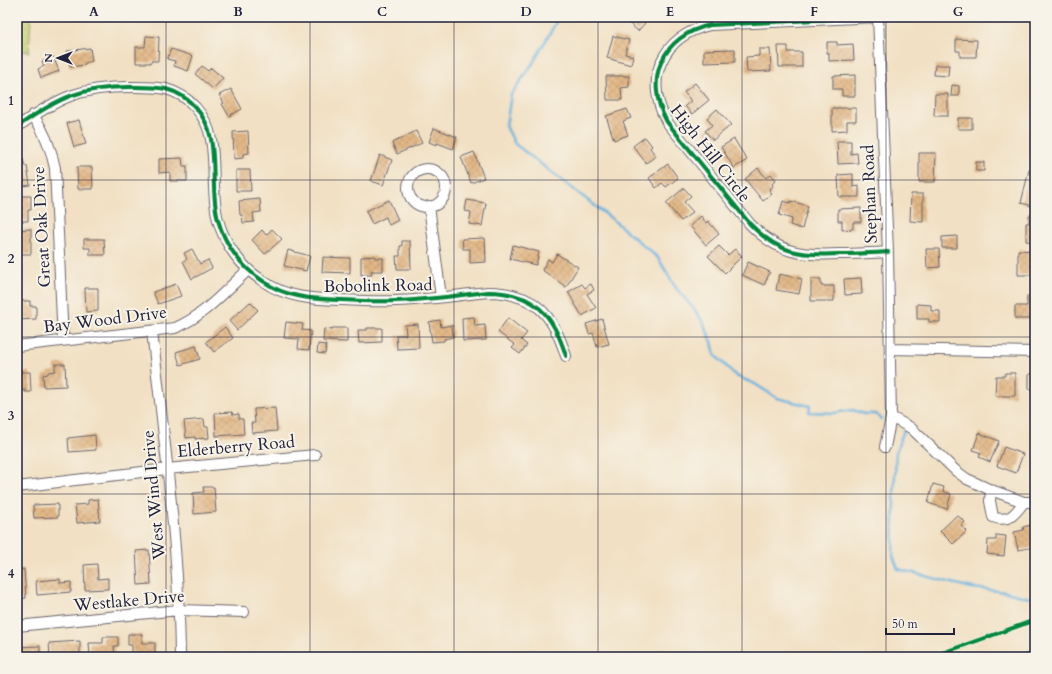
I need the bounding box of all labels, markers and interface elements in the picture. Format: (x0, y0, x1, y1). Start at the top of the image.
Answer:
text: A (89, 3, 99, 21)
text: B (233, 3, 243, 21)
text: C (377, 3, 387, 21)
text: D (520, 3, 532, 21)
text: E (666, 3, 674, 21)
text: F (810, 3, 818, 21)
text: G (953, 3, 964, 21)
north arrow (38, 38, 78, 78)
text: N (41, 53, 56, 63)
text: 1 (8, 92, 14, 110)
street label: High Hill Circle (665, 100, 756, 207)
street label: Stephan Road (856, 144, 883, 244)
street label: Great Oak Drive (27, 166, 56, 288)
text: 2 (8, 250, 15, 268)
street label: Bobolink Road (323, 273, 433, 298)
street label: Bay Wood Drive (42, 301, 168, 338)
text: 3 (8, 407, 15, 425)
street label: West Wind Drive (136, 429, 171, 562)
street label: Elderberry Road (176, 430, 296, 463)
text: 4 (8, 565, 15, 583)
street label: Westlake Drive (71, 584, 186, 617)
scale bar (886, 610, 954, 636)
text: 50 m (892, 616, 919, 632)

